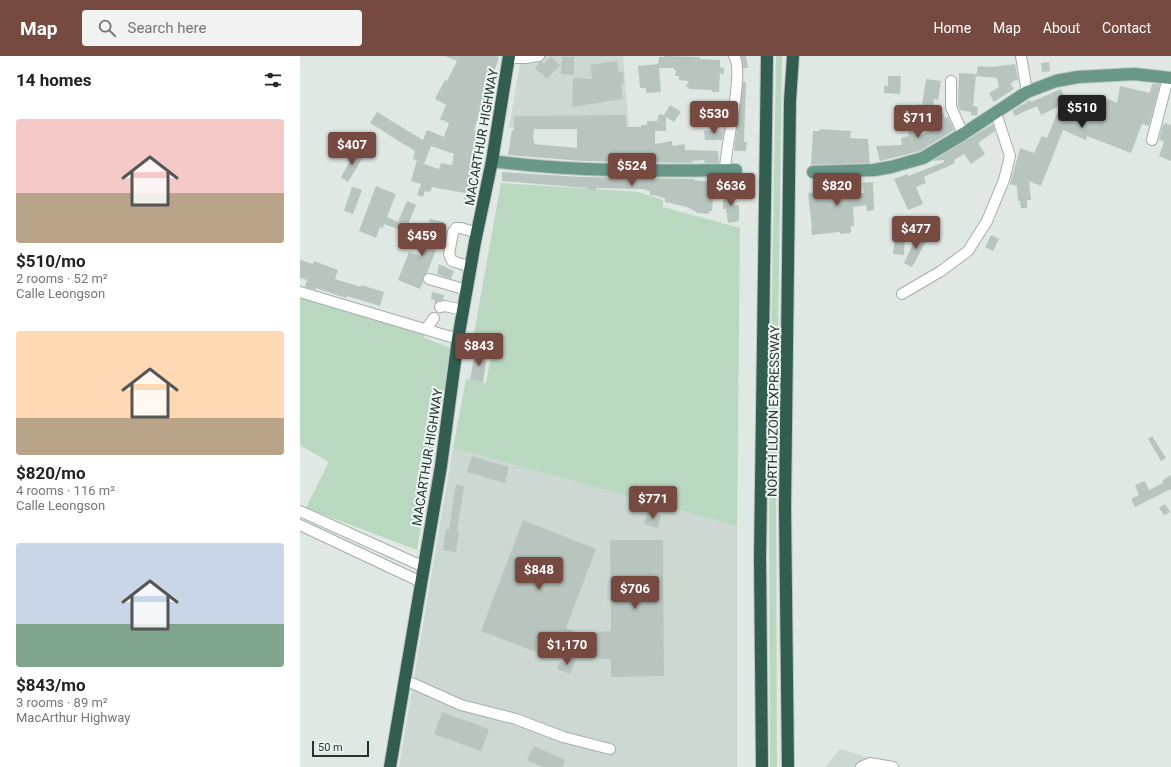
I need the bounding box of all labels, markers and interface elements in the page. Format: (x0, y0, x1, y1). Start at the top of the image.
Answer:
search box (82, 10, 362, 46)
text: Map (20, 17, 58, 40)
icon: search (96, 17, 118, 39)
text: Search here (128, 19, 206, 37)
text: Home (933, 20, 971, 36)
text: Map (993, 20, 1021, 36)
text: About (1043, 20, 1080, 36)
text: Contact (1102, 20, 1151, 36)
street label: MACARTHUR HIGHWAY (462, 67, 501, 207)
icon: filters (262, 69, 284, 91)
text: 14 homes (16, 70, 92, 90)
pin: $510 (1058, 95, 1106, 129)
text: $510 (1067, 100, 1097, 115)
pin: $530 (690, 101, 738, 135)
pin: $711 (894, 105, 942, 139)
text: $530 (699, 106, 729, 121)
text: $711 (903, 110, 933, 125)
pin: $407 (328, 132, 376, 166)
text: $407 (337, 137, 367, 152)
icon: home (114, 145, 186, 217)
pin: $524 (608, 153, 656, 187)
text: $524 (617, 158, 647, 173)
pin: $636 (707, 173, 755, 207)
pin: $820 (813, 173, 861, 207)
text: $636 (716, 178, 746, 193)
text: $820 (822, 178, 852, 193)
pin: $477 (892, 216, 940, 250)
text: $477 (901, 221, 931, 236)
pin: $459 (398, 223, 446, 257)
text: $459 (407, 228, 437, 243)
text: $510/mo (16, 251, 86, 271)
text: 2 rooms · 52 m² (16, 271, 108, 286)
text: Calle Leongson (16, 286, 105, 301)
street label: NORTH LUZON EXPRESSWAY (765, 325, 782, 497)
pin: $843 (455, 333, 503, 367)
text: $843 (464, 338, 494, 353)
icon: home (114, 357, 186, 429)
street label: MACARTHUR HIGHWAY (409, 387, 446, 527)
text: $820/mo (16, 463, 86, 483)
text: 4 rooms · 116 m² (16, 483, 115, 498)
pin: $771 (629, 486, 677, 520)
text: $771 (638, 491, 668, 506)
text: Calle Leongson (16, 498, 105, 513)
pin: $848 (515, 557, 563, 591)
text: $848 (524, 562, 554, 577)
icon: home (114, 569, 186, 641)
pin: $706 (611, 576, 659, 610)
text: $706 (620, 581, 650, 596)
pin: $1,170 (534, 632, 600, 666)
text: $1,170 (547, 637, 587, 652)
text: $843/mo (16, 675, 86, 695)
text: 3 rooms · 89 m² (16, 695, 108, 710)
text: MacArthur Highway (16, 710, 130, 725)
scale bar (312, 739, 369, 758)
text: 50 m (318, 741, 343, 754)

